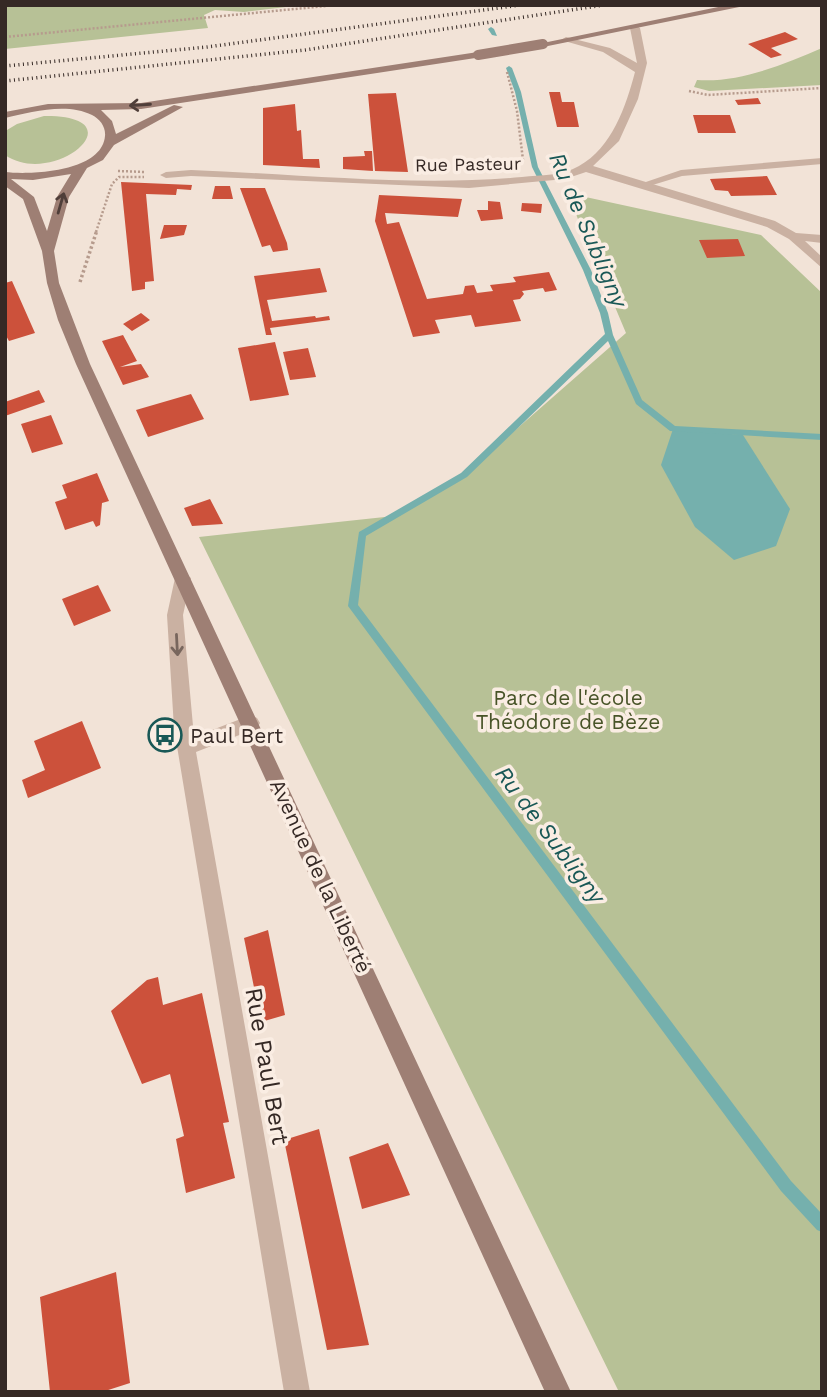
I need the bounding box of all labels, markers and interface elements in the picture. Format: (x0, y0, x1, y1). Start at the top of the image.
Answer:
one-way arrow (128, 99, 151, 112)
water label: Ru de Subligny (543, 149, 633, 313)
street label: Rue Pasteur (415, 153, 521, 175)
one-way arrow (55, 193, 68, 215)
one-way arrow (170, 633, 183, 656)
park label: Parc de l'école Théodore de Bèze (476, 685, 660, 734)
bus stop icon: Paul Bert (146, 716, 184, 754)
place label: Paul Bert (190, 723, 283, 748)
water label: Ru de Subligny (489, 761, 611, 910)
street label: Avenue de la Liberté (265, 775, 377, 977)
street label: Rue Paul Bert (239, 985, 295, 1147)

